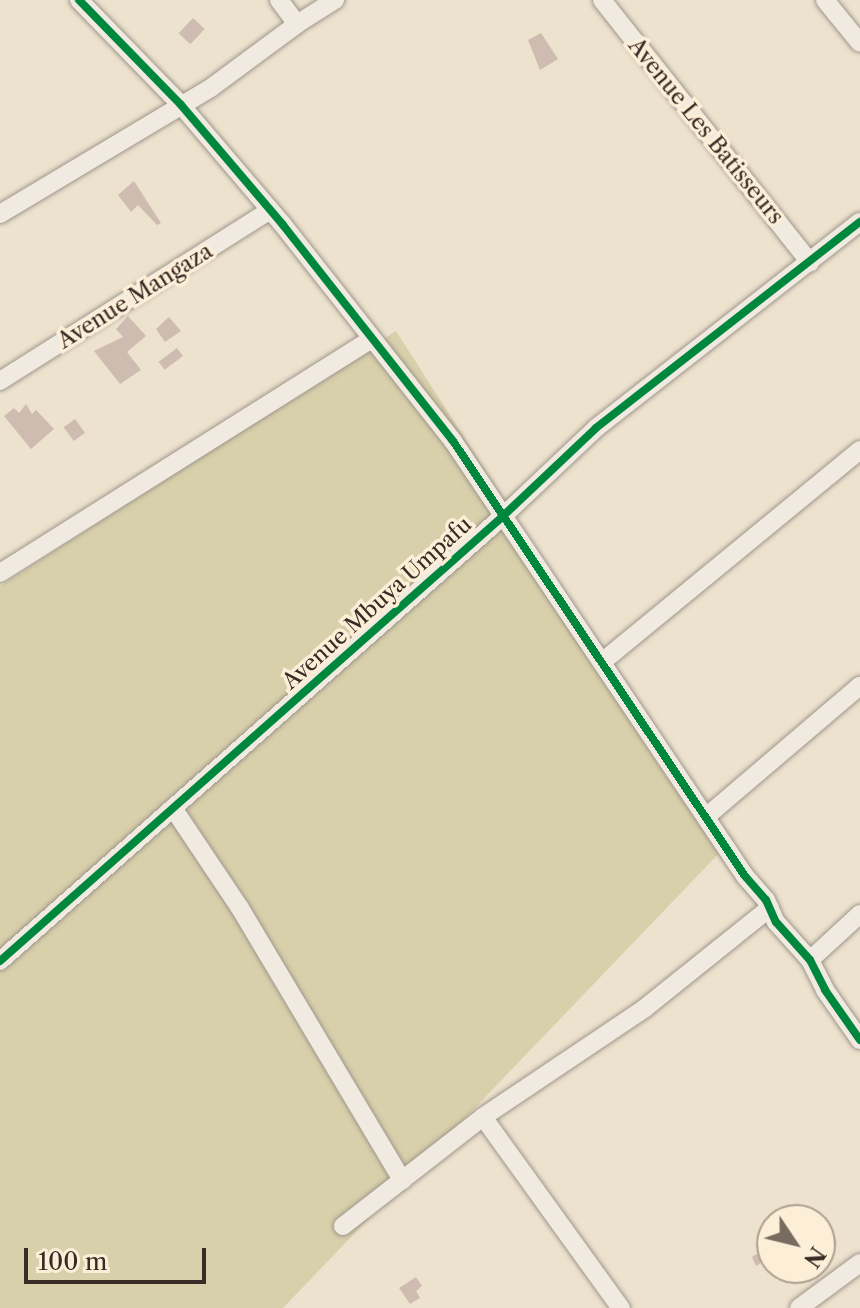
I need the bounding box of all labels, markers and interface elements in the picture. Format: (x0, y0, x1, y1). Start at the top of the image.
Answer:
street label: Avenue Les Batisseurs (623, 33, 789, 229)
street label: Avenue Mangaza (53, 238, 217, 354)
street label: Avenue Mbuya Umpafu (277, 511, 477, 695)
north arrow (756, 1204, 836, 1284)
scale bar (28, 1232, 210, 1282)
text: N (798, 1241, 831, 1272)
text: 100 m (38, 1247, 107, 1276)

